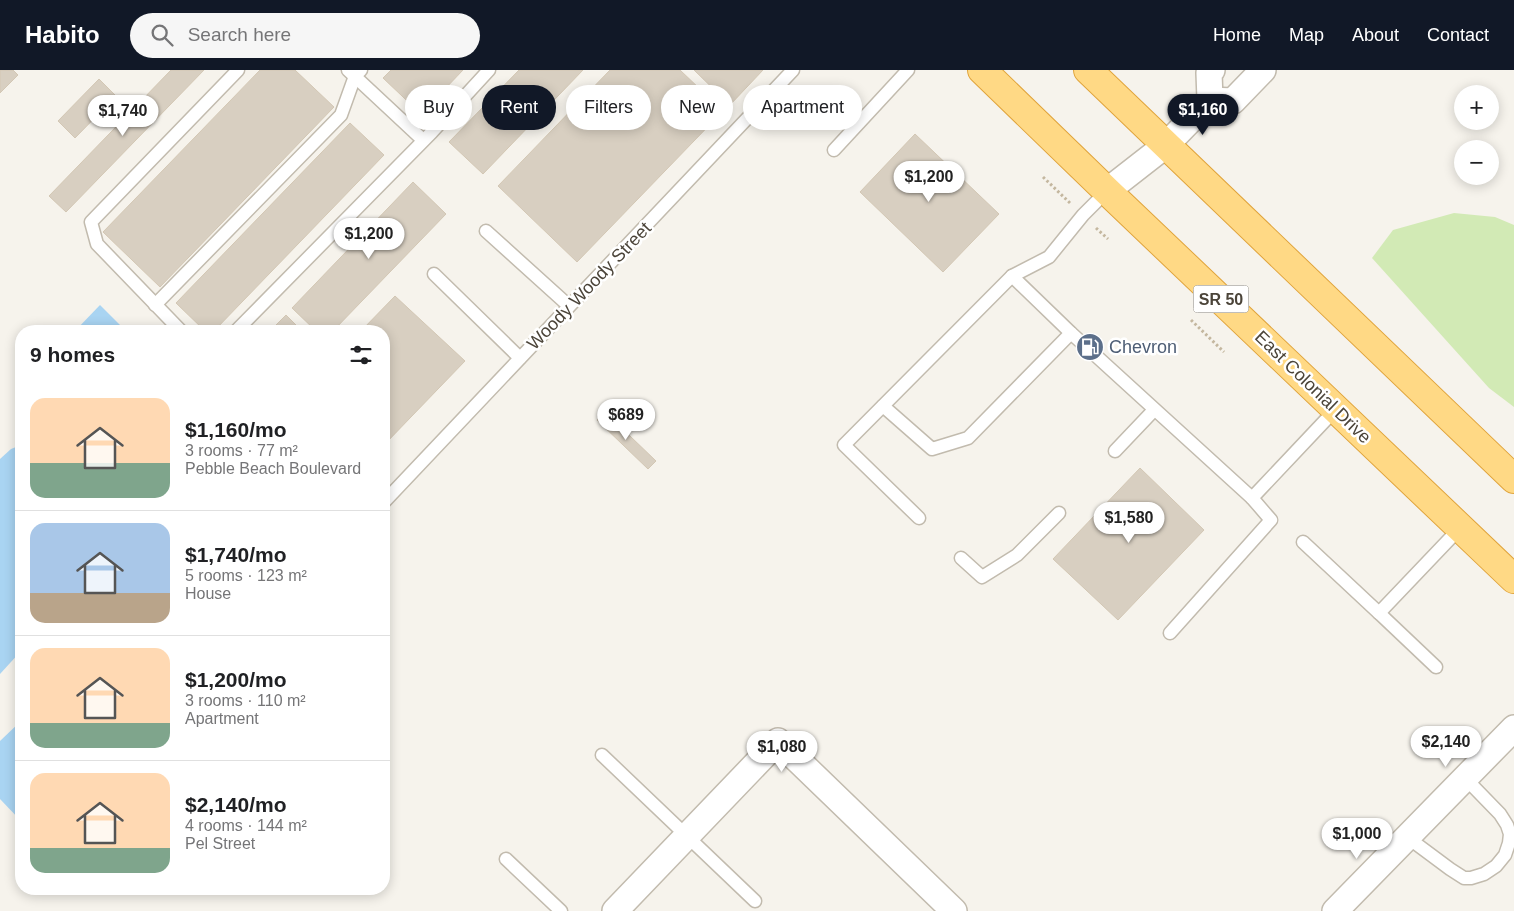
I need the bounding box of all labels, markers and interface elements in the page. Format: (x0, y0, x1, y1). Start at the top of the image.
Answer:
search box (130, 13, 480, 58)
text: Habito (25, 21, 100, 48)
icon: search (148, 21, 176, 49)
text: Search here (188, 24, 291, 45)
text: Home (1213, 25, 1261, 45)
text: Map (1289, 25, 1324, 45)
text: About (1352, 25, 1399, 45)
text: Contact (1427, 25, 1489, 45)
chip: Buy (405, 85, 472, 130)
chip: Rent (482, 85, 556, 130)
chip: Filters (566, 85, 651, 130)
chip: New (661, 85, 733, 130)
chip: Apartment (743, 85, 862, 130)
map controls (1454, 85, 1499, 185)
button: + (1454, 85, 1499, 130)
pin: $1,160 (1162, 93, 1244, 136)
pin: $1,740 (82, 94, 164, 137)
text: $1,160 (1179, 101, 1227, 118)
text: $1,740 (99, 102, 147, 119)
button: − (1454, 140, 1499, 185)
pin: $1,200 (888, 160, 970, 203)
text: $1,200 (905, 168, 953, 185)
pin: $1,200 (328, 218, 410, 260)
street label: Woody Woody Street (523, 218, 655, 354)
text: $1,200 (345, 225, 393, 242)
road number: SR 50 (1194, 285, 1248, 312)
street label: East Colonial Drive (1251, 327, 1375, 447)
fuel station icon: Chevron (1075, 332, 1105, 362)
place label: Chevron (1109, 337, 1177, 357)
icon: filters (347, 341, 375, 369)
text: 9 homes (30, 343, 115, 366)
pin: $689 (596, 398, 656, 441)
text: $689 (608, 406, 644, 423)
icon: home (70, 418, 130, 478)
text: $1,160/mo (185, 418, 287, 441)
text: 3 rooms · 77 m² (185, 442, 298, 459)
text: Pebble Beach Boulevard (185, 460, 361, 477)
pin: $1,580 (1088, 502, 1170, 544)
text: $1,580 (1105, 509, 1153, 526)
icon: home (70, 543, 130, 603)
text: $1,740/mo (185, 543, 287, 566)
text: 5 rooms · 123 m² (185, 567, 307, 584)
text: House (185, 585, 231, 602)
icon: home (70, 668, 130, 728)
text: $1,200/mo (185, 668, 287, 691)
text: 3 rooms · 110 m² (185, 692, 306, 709)
text: Apartment (185, 710, 259, 727)
pin: $2,140 (1405, 726, 1487, 768)
pin: $1,080 (741, 730, 823, 773)
text: $2,140 (1422, 733, 1470, 750)
text: $1,080 (758, 738, 806, 755)
icon: home (70, 793, 130, 853)
text: $2,140/mo (185, 793, 287, 816)
text: 4 rooms · 144 m² (185, 817, 307, 834)
pin: $1,000 (1316, 818, 1398, 860)
text: $1,000 (1333, 825, 1381, 842)
text: Pel Street (185, 835, 255, 852)

